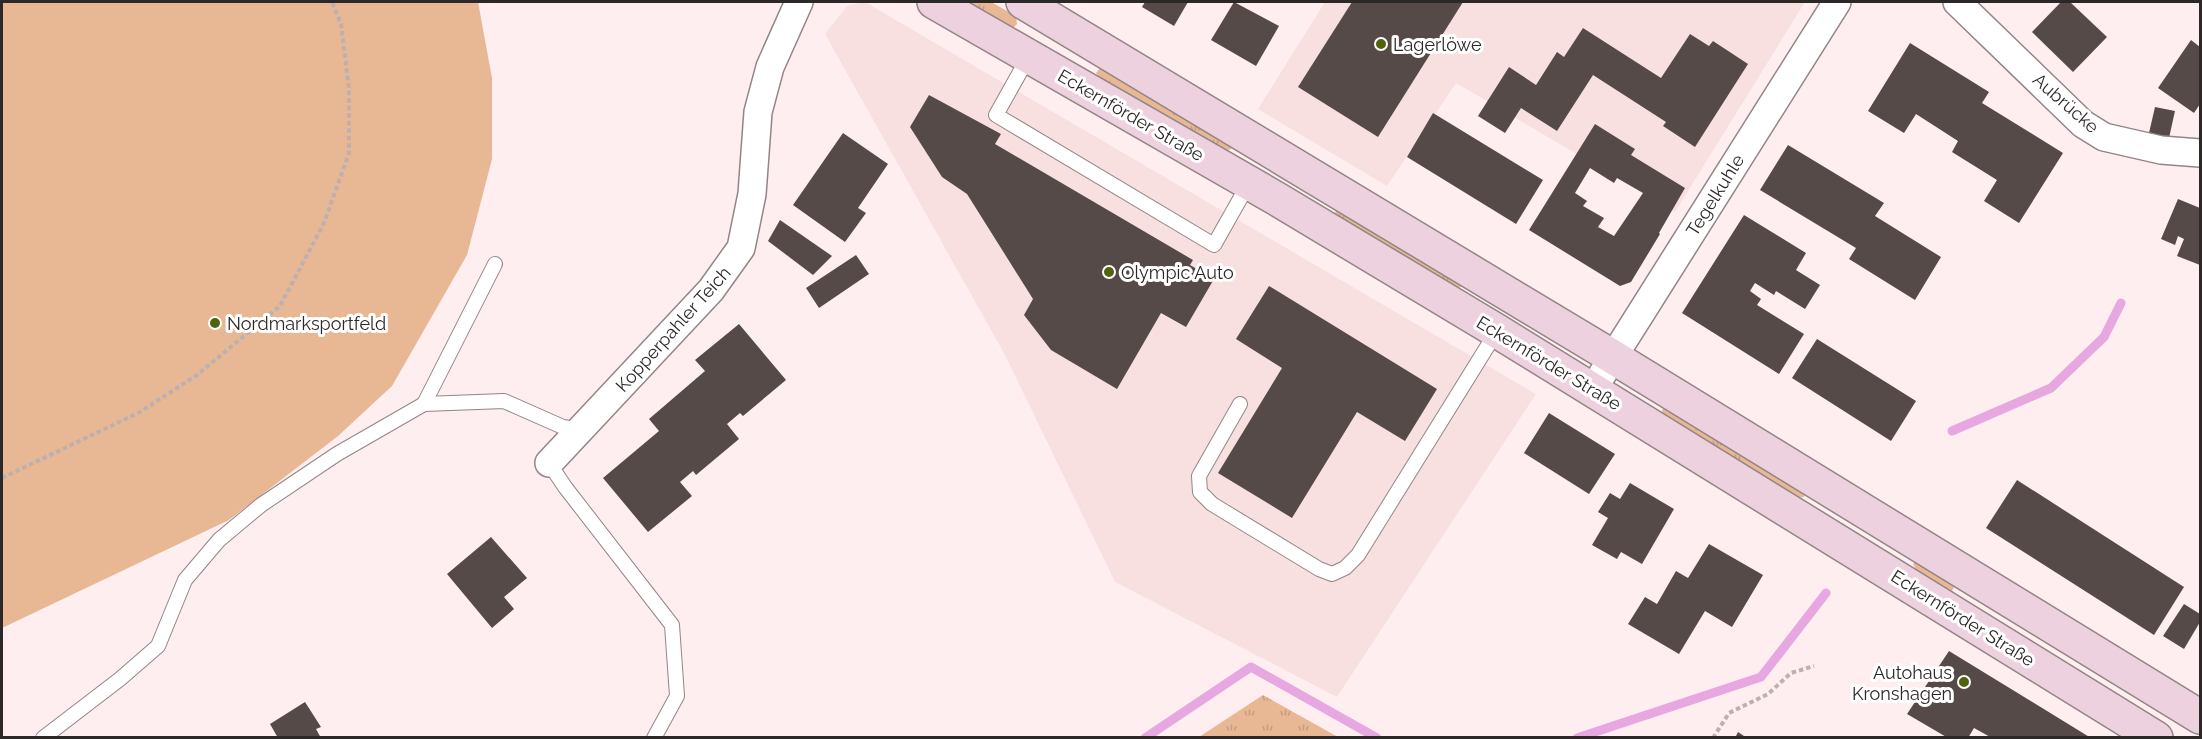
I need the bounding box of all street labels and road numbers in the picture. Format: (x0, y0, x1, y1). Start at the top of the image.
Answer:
street label: Eckernförder Straße (1054, 65, 1208, 166)
street label: Aubrücke (2029, 69, 2104, 138)
street label: Tegelkuhle (1682, 150, 1749, 240)
street label: Kopperpahler Teich (611, 262, 735, 396)
street label: Eckernförder Straße (1473, 312, 1625, 415)
street label: Eckernförder Straße (1887, 565, 2039, 671)

